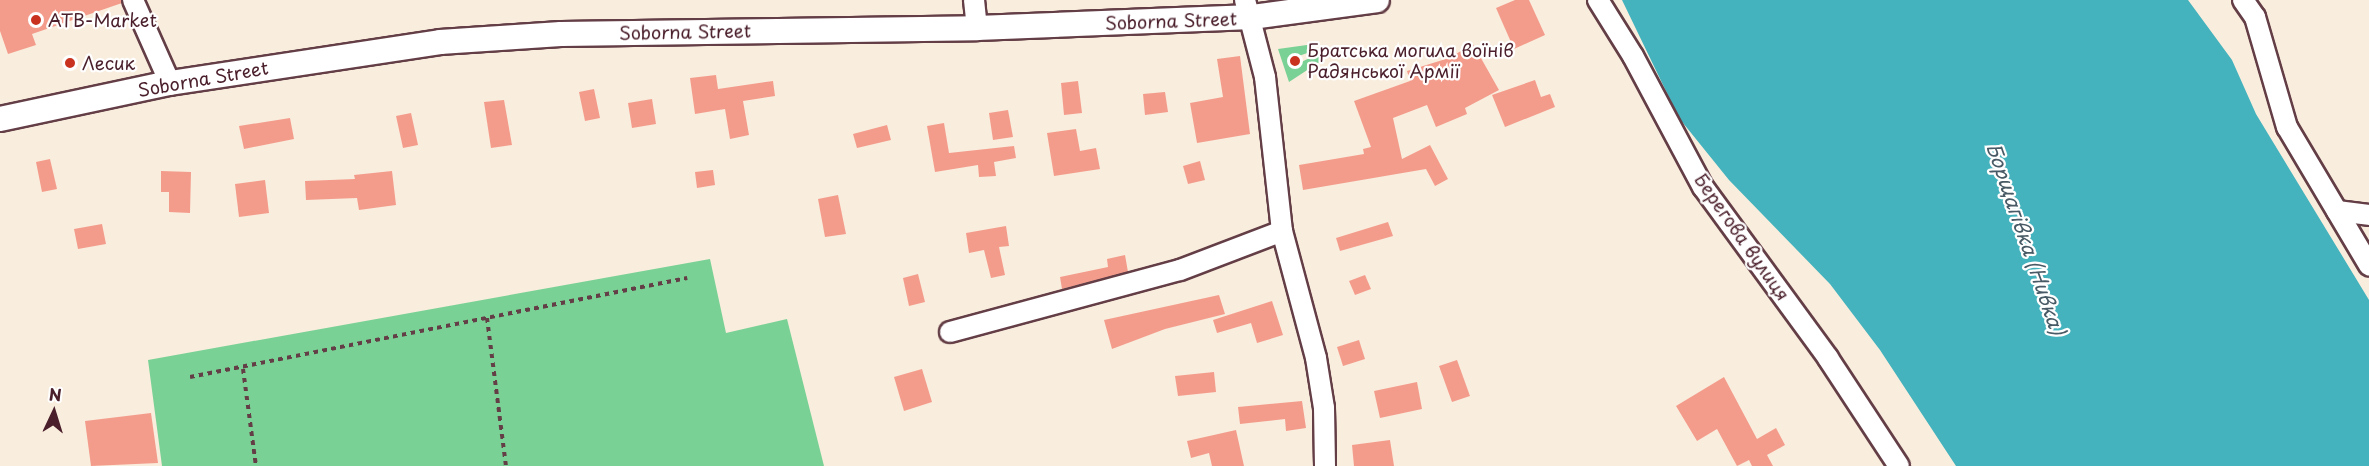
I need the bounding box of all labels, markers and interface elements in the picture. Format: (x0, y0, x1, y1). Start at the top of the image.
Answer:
street label: Soborna Street (1105, 8, 1237, 34)
place label: ATB-Market (48, 9, 157, 31)
marker: ATB-Market (29, 13, 43, 27)
street label: Soborna Street (619, 20, 751, 44)
place label: Братська могила воїнів Радянської Армії (1307, 40, 1515, 82)
place label: Лесик (82, 52, 135, 74)
marker: Братська могила воїнів Радянської Армії (1288, 54, 1302, 68)
marker: Лесик (63, 56, 77, 70)
street label: Soborna Street (136, 57, 270, 101)
water label: Борщагівка (Нивка) (1982, 140, 2070, 338)
street label: Берегова вулиця (1690, 169, 1794, 305)
north arrow (24, 382, 84, 442)
text: N (48, 382, 62, 406)

